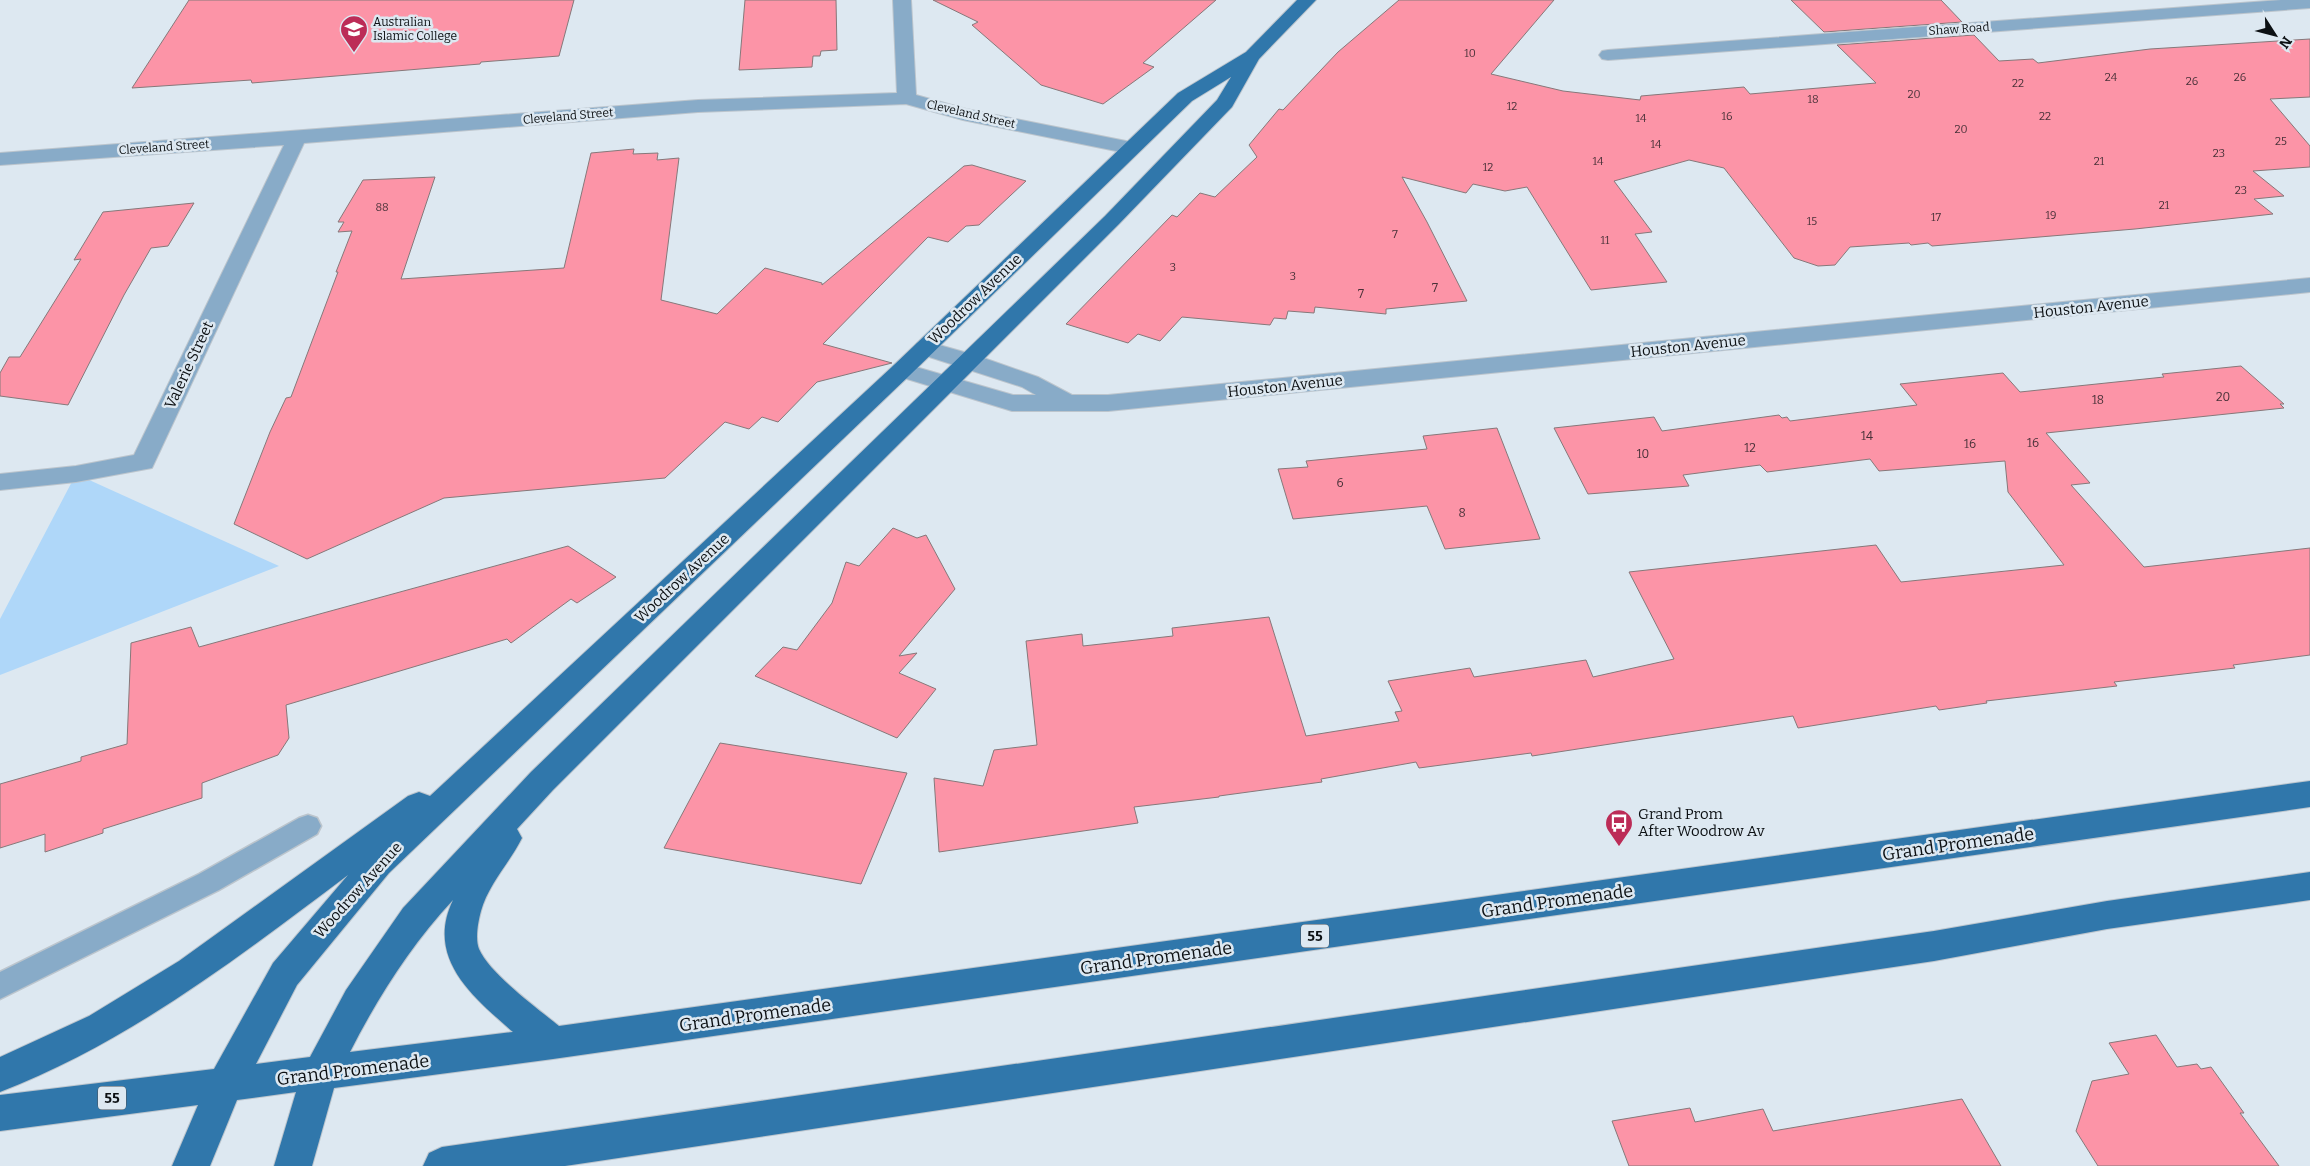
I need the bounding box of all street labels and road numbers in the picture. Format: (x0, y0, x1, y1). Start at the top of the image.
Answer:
street label: Shaw Road (1928, 20, 1990, 38)
street label: Cleveland Street (925, 97, 1017, 131)
street label: Cleveland Street (522, 105, 614, 127)
street label: Cleveland Street (118, 137, 210, 157)
street label: Woodrow Avenue (925, 250, 1025, 348)
street label: Houston Avenue (2032, 292, 2150, 322)
street label: Valerie Street (161, 318, 217, 412)
street label: Houston Avenue (1629, 331, 1747, 361)
street label: Houston Avenue (1226, 371, 1344, 401)
street label: Woodrow Avenue (631, 530, 733, 626)
street label: Grand Promenade (1881, 822, 2035, 866)
street label: Woodrow Avenue (310, 838, 406, 942)
street label: Grand Promenade (1480, 879, 1634, 923)
road number: 55 (1301, 924, 1329, 948)
street label: Grand Promenade (1079, 936, 1233, 980)
street label: Grand Promenade (678, 993, 832, 1037)
street label: Grand Promenade (276, 1050, 430, 1090)
road number: 55 (98, 1086, 126, 1110)

